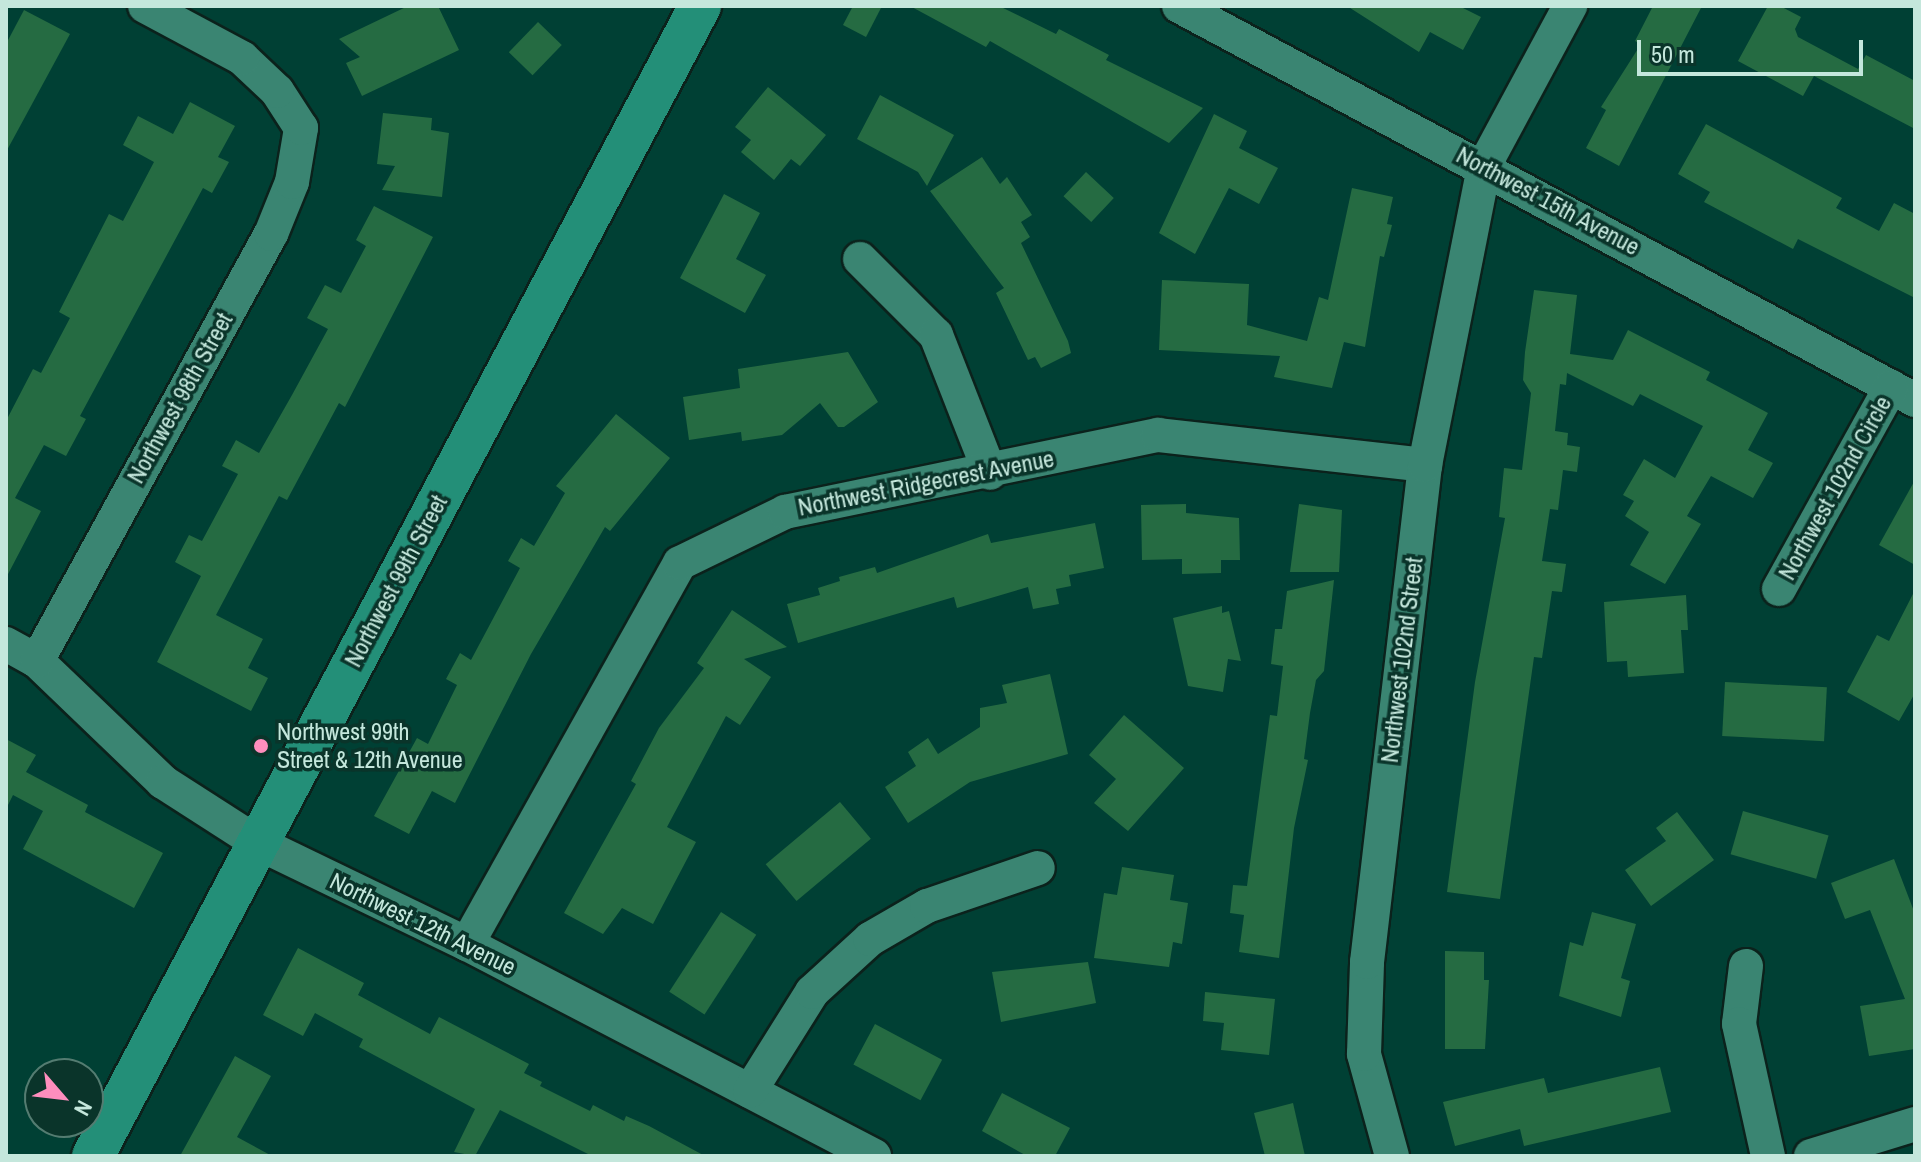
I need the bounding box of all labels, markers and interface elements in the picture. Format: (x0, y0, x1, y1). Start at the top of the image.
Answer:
scale bar (1641, 24, 1867, 74)
text: 50 m (1651, 38, 1695, 70)
street label: Northwest 15th Avenue (1451, 140, 1645, 262)
street label: Northwest 98th Street (121, 308, 239, 488)
street label: Northwest 102nd Circle (1773, 391, 1897, 585)
street label: Northwest Ridgecrest Avenue (795, 444, 1057, 522)
street label: Northwest 99th Street (339, 490, 453, 672)
street label: Northwest 102nd Street (1375, 556, 1429, 764)
place label: Northwest 99th Street & 12th Avenue (277, 718, 464, 774)
marker: Northwest 99th Street & 12th Avenue (252, 737, 270, 755)
street label: Northwest 12th Avenue (325, 866, 521, 982)
north arrow (24, 1058, 104, 1138)
text: N (67, 1096, 100, 1121)

